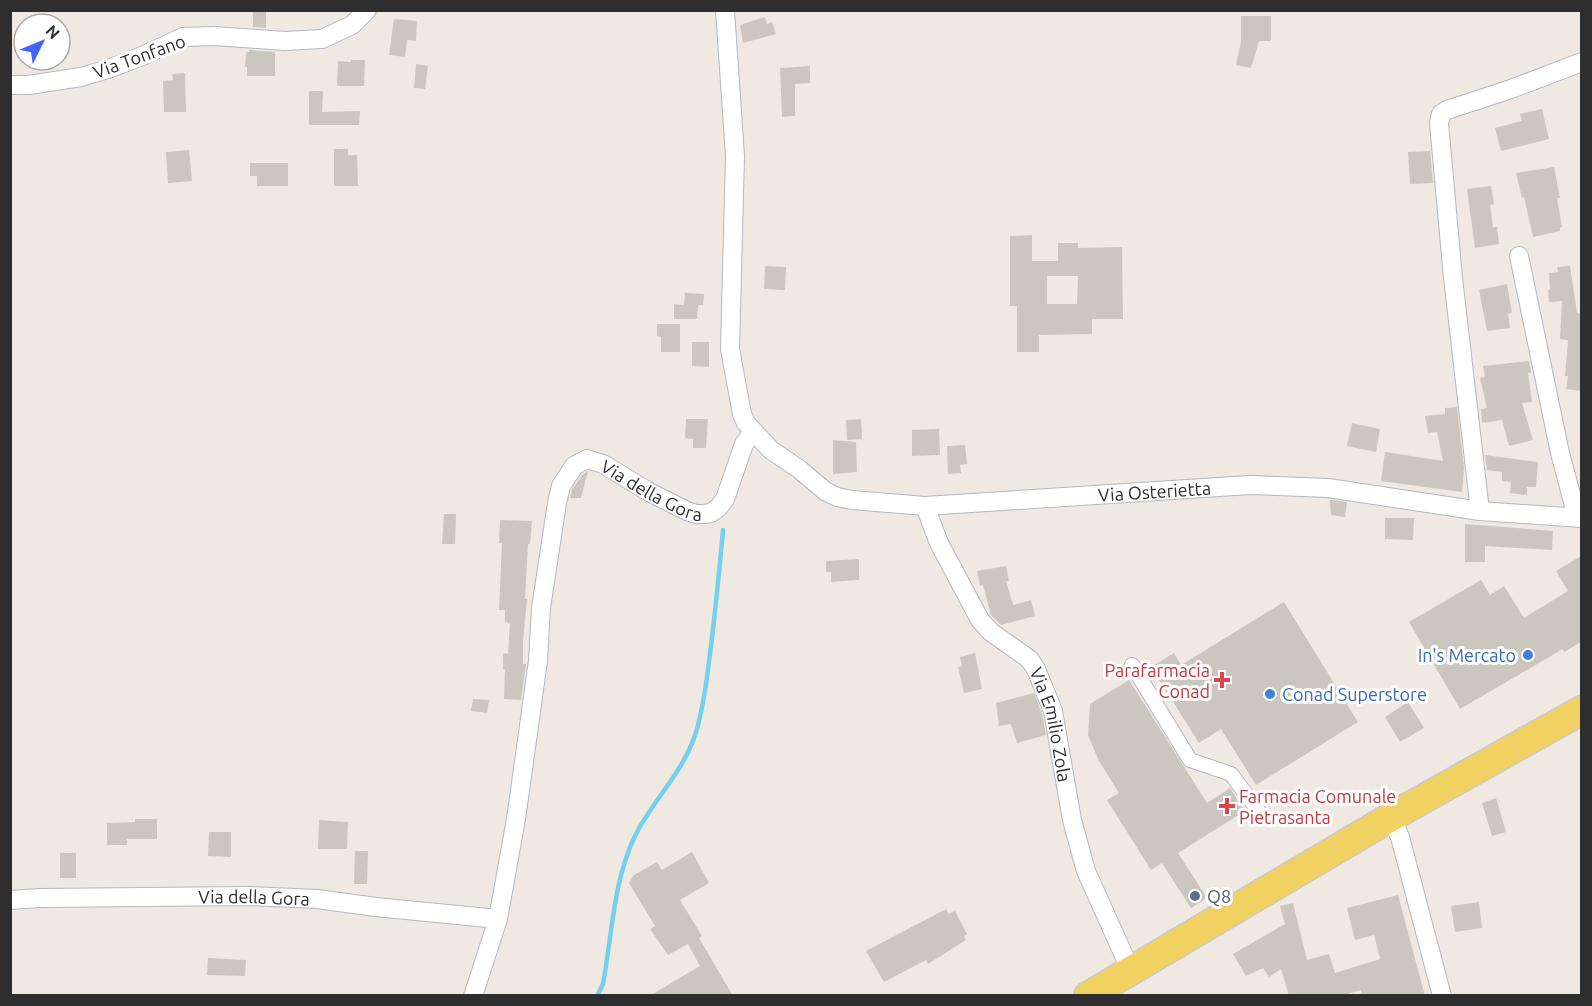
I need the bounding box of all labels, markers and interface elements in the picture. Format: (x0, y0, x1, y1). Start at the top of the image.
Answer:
north arrow (12, 12, 72, 72)
text: N (42, 21, 64, 42)
street label: Via Tonfano (90, 30, 188, 82)
street label: Via della Gora (598, 455, 702, 524)
street label: Via Osterietta (1097, 478, 1212, 505)
place label: In's Mercato (1418, 645, 1516, 665)
marker: In's Mercato (1521, 648, 1535, 662)
place label: Parafarmacia Conad (1104, 660, 1210, 701)
street label: Via Emilio Zola (1026, 664, 1075, 784)
marker: Parafarmacia Conad (1215, 673, 1229, 687)
place label: Conad Superstore (1282, 684, 1427, 704)
marker: Conad Superstore (1263, 687, 1277, 701)
place label: Farmacia Comunale Pietrasanta (1239, 786, 1396, 827)
marker: Farmacia Comunale Pietrasanta (1220, 799, 1234, 813)
street label: Via della Gora (198, 886, 310, 909)
place label: Q8 (1207, 886, 1231, 907)
marker: Q8 (1188, 889, 1202, 903)

